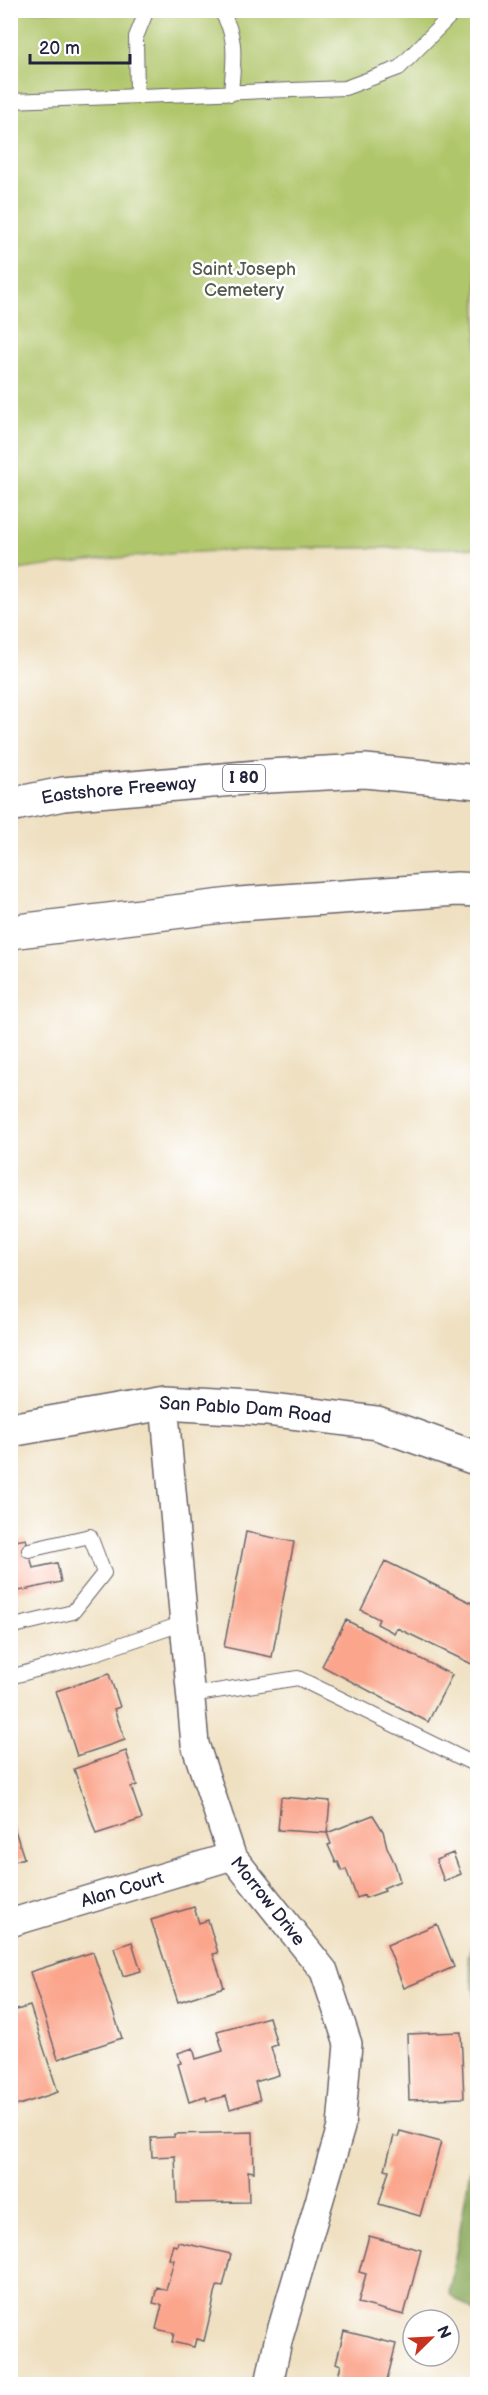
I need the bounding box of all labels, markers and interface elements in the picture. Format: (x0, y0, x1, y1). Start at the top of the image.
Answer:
scale bar (30, 27, 130, 65)
text: 20 m (39, 38, 80, 59)
park label: Saint Joseph Cemetery (192, 259, 296, 301)
road number: I 80 (223, 765, 265, 791)
street label: Eastshore Freeway (39, 772, 198, 809)
street label: San Pablo Dam Road (159, 1392, 333, 1428)
street label: Morrow Drive (226, 1852, 310, 1950)
street label: Alan Court (78, 1867, 166, 1912)
north arrow (401, 2308, 461, 2368)
text: N (432, 2323, 454, 2342)

